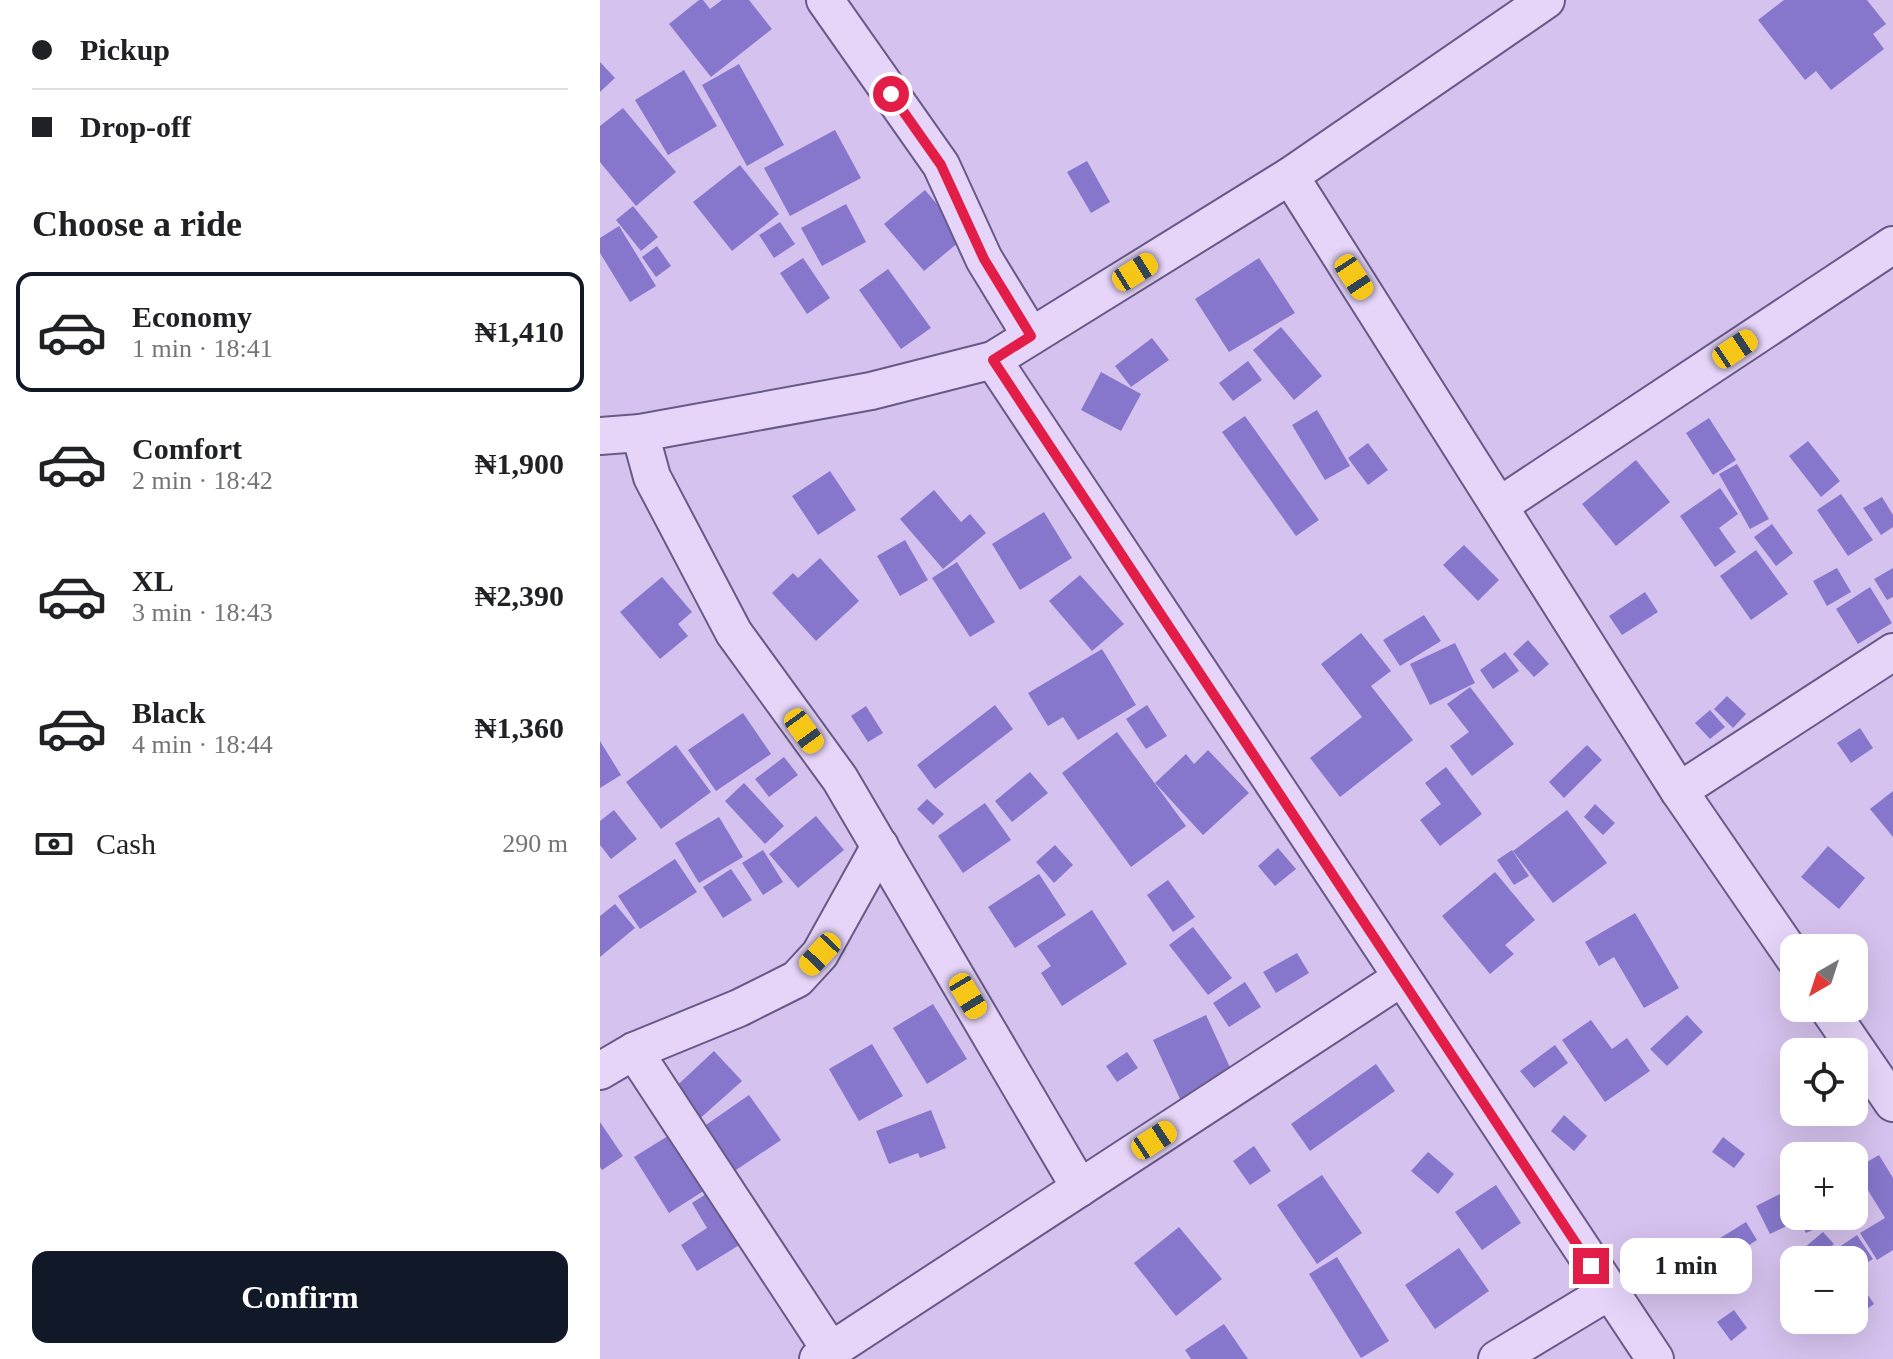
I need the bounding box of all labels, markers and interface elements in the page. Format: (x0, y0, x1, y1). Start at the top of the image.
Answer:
text: Pickup (80, 33, 170, 66)
route start (873, 76, 909, 112)
text: Drop-off (80, 110, 191, 143)
text: Choose a ride (32, 204, 242, 244)
car (1108, 249, 1162, 295)
car (1331, 250, 1377, 304)
icon: car (36, 296, 108, 368)
text: Economy (132, 300, 252, 333)
text: ₦1,410 (475, 315, 564, 348)
car (1708, 326, 1762, 372)
text: 1 min · 18:41 (132, 334, 273, 363)
icon: car (36, 428, 108, 500)
text: Comfort (132, 432, 242, 465)
text: ₦1,900 (475, 447, 564, 480)
text: 2 min · 18:42 (132, 466, 273, 495)
icon: car (36, 560, 108, 632)
text: XL (132, 564, 174, 597)
text: ₦2,390 (475, 579, 564, 612)
text: 3 min · 18:43 (132, 598, 273, 627)
icon: car (36, 692, 108, 764)
text: Black (132, 696, 205, 729)
car (780, 705, 828, 757)
text: ₦1,360 (475, 711, 564, 744)
text: 4 min · 18:44 (132, 730, 273, 759)
icon: cash (32, 822, 76, 866)
text: Cash (96, 827, 156, 860)
text: 290 m (502, 829, 568, 858)
car (795, 928, 845, 980)
north arrow (1780, 934, 1868, 1022)
map controls (1780, 934, 1868, 1334)
car (945, 969, 991, 1023)
button: locate (1780, 1038, 1868, 1126)
car (1127, 1117, 1181, 1163)
button: + (1780, 1142, 1868, 1230)
callout: 1 min (1619, 1238, 1751, 1294)
button: − (1780, 1246, 1868, 1334)
route end (1573, 1248, 1609, 1284)
button: Confirm (32, 1251, 568, 1343)
text: 1 min (1655, 1251, 1717, 1280)

